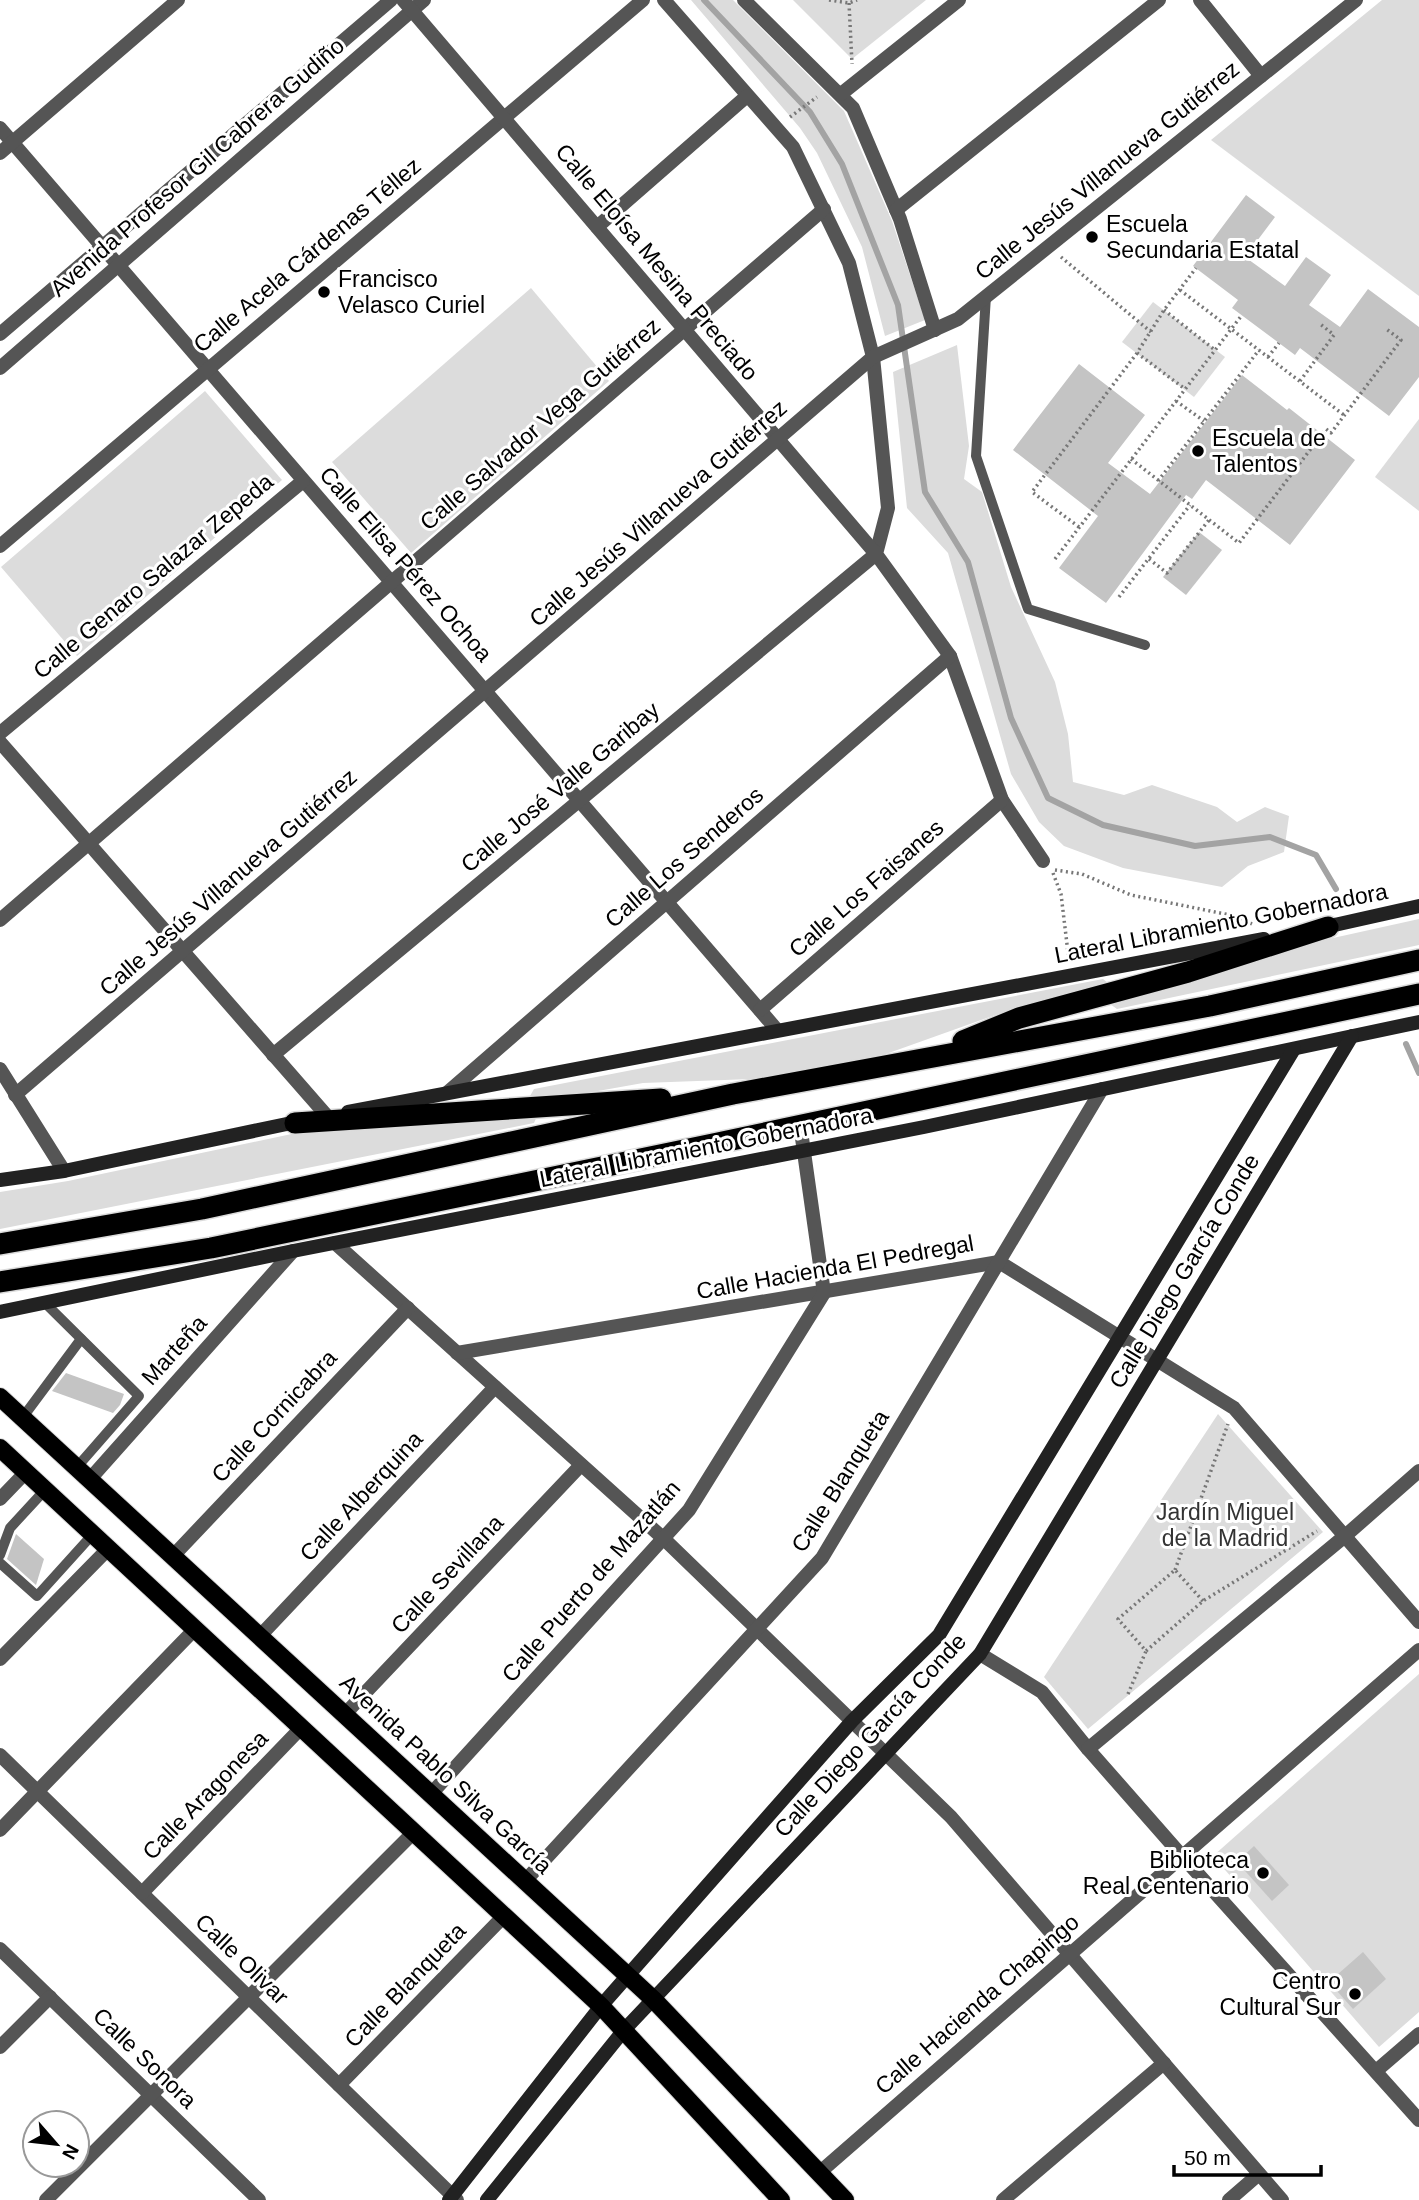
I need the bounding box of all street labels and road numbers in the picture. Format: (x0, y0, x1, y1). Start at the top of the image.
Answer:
street label: Avenida Profesor Gil Cabrera Gudiño (45, 32, 349, 302)
street label: Calle Jesús Villanueva Gutiérrez (970, 55, 1244, 285)
street label: Calle Eloísa Mesina Preciado (550, 139, 764, 385)
street label: Calle Acela Cárdenas Téllez (188, 152, 426, 358)
street label: Calle Salvador Vega Gutiérrez (415, 313, 665, 535)
street label: Calle Jesús Villanueva Gutiérrez (524, 394, 792, 632)
street label: Calle Elisa Pérez Ochoa (314, 461, 498, 667)
street label: Calle Genaro Salazar Zepeda (28, 468, 278, 684)
street label: Calle José Valle Garibay (456, 696, 665, 877)
street label: Calle Jesús Villanueva Gutiérrez (94, 763, 362, 1001)
street label: Calle Los Senderos (600, 781, 768, 933)
street label: Calle Los Faisanes (784, 814, 948, 962)
street label: Lateral Libramiento Gobernadora (1052, 878, 1390, 968)
street label: Lateral Libramiento Gobernadora (537, 1102, 875, 1192)
street label: Calle Diego García Conde (1104, 1149, 1264, 1393)
street label: Calle Hacienda El Pedregal (694, 1230, 976, 1304)
street label: Marteña (136, 1310, 212, 1390)
street label: Calle Cornicabra (206, 1344, 342, 1488)
street label: Calle Blanqueta (786, 1405, 894, 1557)
street label: Calle Alberquina (294, 1426, 428, 1566)
street label: Calle Puerto de Mazatlán (496, 1475, 686, 1687)
street label: Calle Sevillana (386, 1509, 509, 1639)
street label: Calle Diego García Conde (769, 1628, 971, 1842)
street label: Avenida Pablo Silva García (335, 1669, 557, 1879)
street label: Calle Aragonesa (137, 1725, 273, 1865)
street label: Calle Olivar (190, 1908, 294, 2010)
street label: Calle Hacienda Chapingo (870, 1909, 1084, 2099)
street label: Calle Blanqueta (339, 1917, 471, 2052)
street label: Calle Sonora (88, 2002, 202, 2114)

